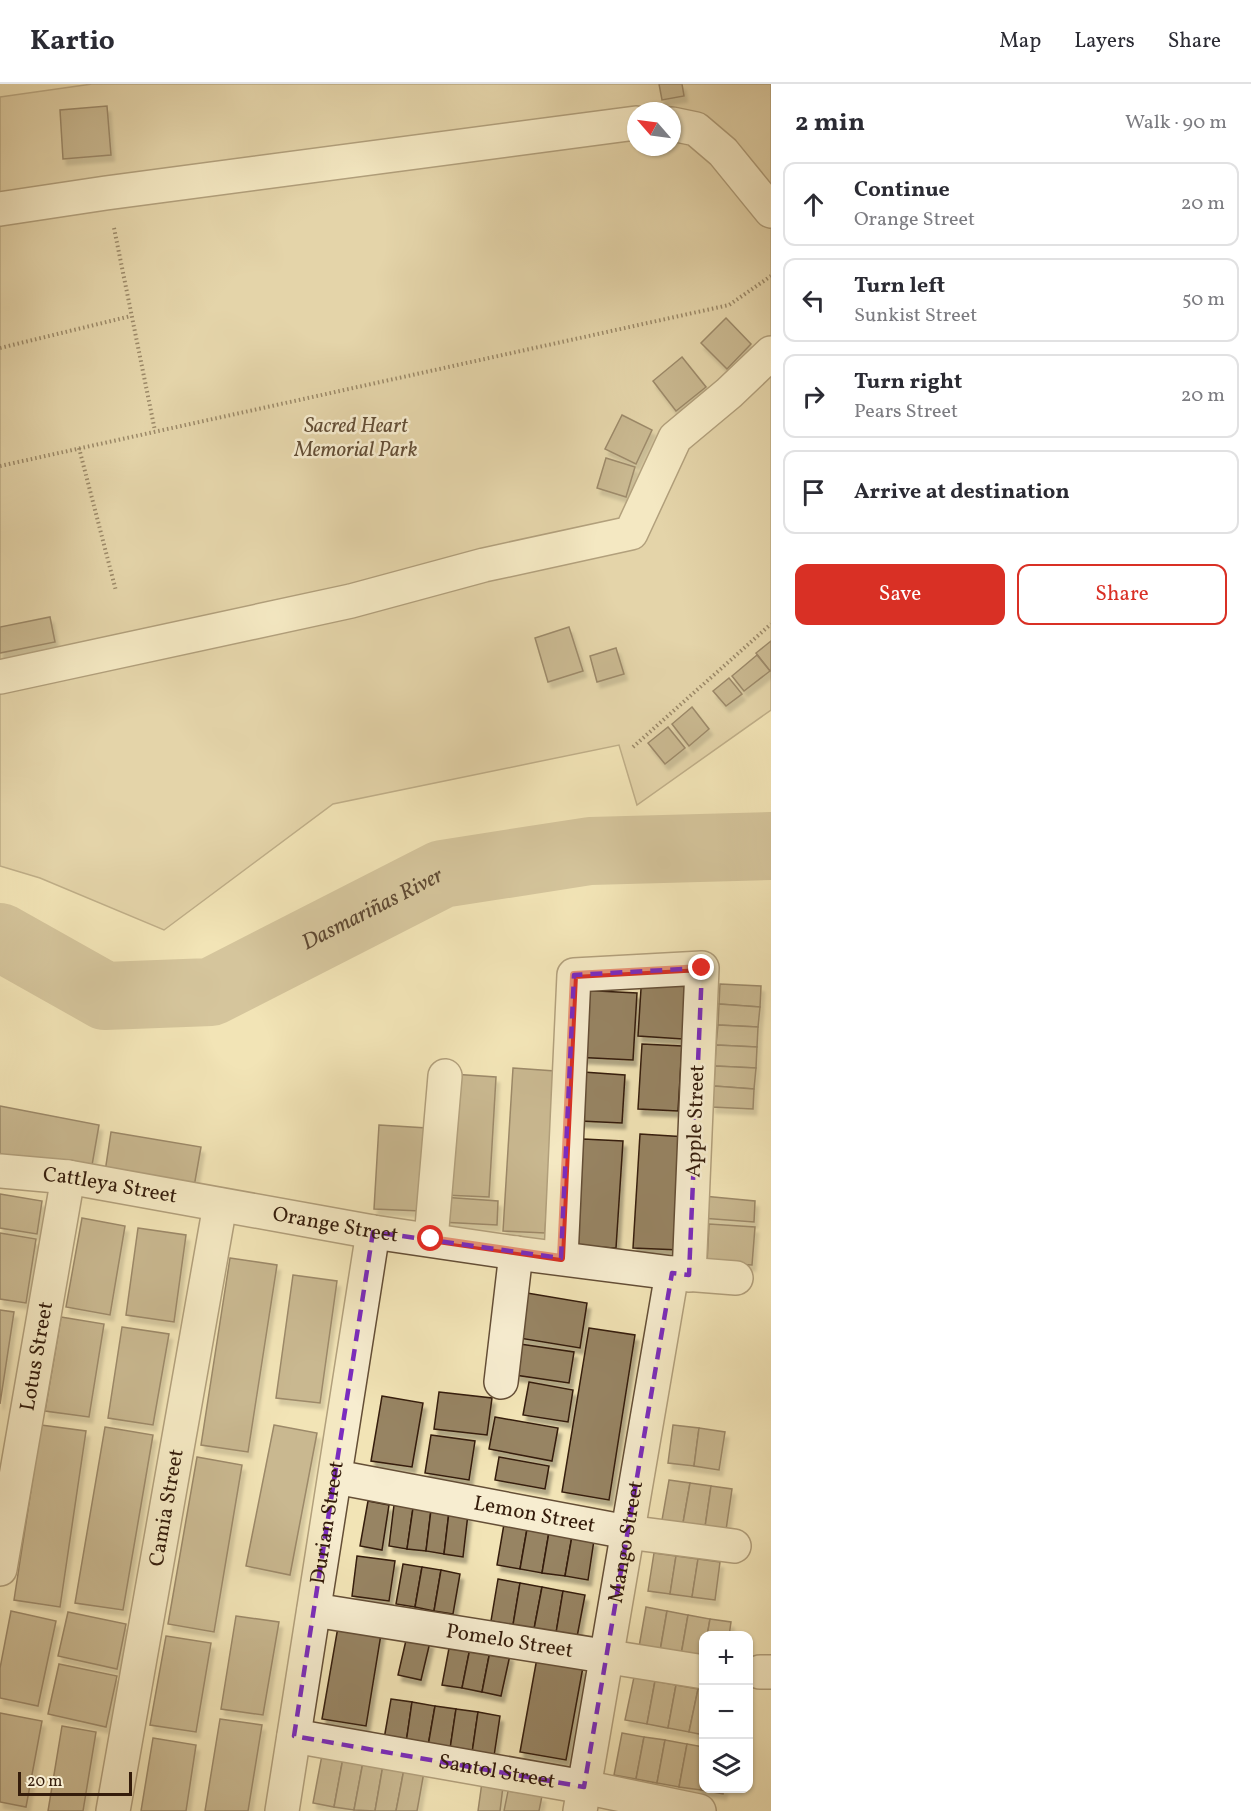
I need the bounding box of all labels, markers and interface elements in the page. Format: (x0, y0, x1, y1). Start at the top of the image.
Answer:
text: Kartio (30, 22, 115, 61)
text: Map (999, 27, 1041, 56)
text: Layers (1074, 27, 1135, 56)
text: Share (1168, 27, 1221, 56)
north arrow (627, 102, 681, 156)
text: 2 min (795, 105, 865, 141)
text: Walk · 90 m (1125, 109, 1227, 137)
text: Continue (854, 175, 950, 206)
icon: ahead (797, 188, 830, 221)
text: 20 m (1181, 190, 1225, 218)
text: Orange Street (854, 206, 975, 234)
text: Turn left (854, 271, 945, 302)
icon: left (797, 284, 830, 317)
text: 50 m (1182, 286, 1225, 314)
text: Sunkist Street (854, 302, 977, 330)
text: Turn right (854, 367, 962, 398)
icon: right (797, 380, 830, 413)
text: 20 m (1181, 382, 1225, 410)
text: Pears Street (854, 398, 958, 426)
park label: Sacred Heart Memorial Park (294, 412, 418, 465)
icon: arrive (797, 476, 830, 509)
text: Arrive at destination (854, 477, 1070, 508)
button: Save (795, 564, 1005, 625)
button: Share (1017, 564, 1227, 625)
water label: Dasmariñas River (296, 860, 449, 959)
route end (688, 954, 714, 980)
street label: Apple Street (680, 1064, 712, 1178)
street label: Cattleya Street (42, 1160, 179, 1211)
street label: Orange Street (270, 1200, 400, 1250)
route start (417, 1225, 443, 1251)
street label: Lotus Street (13, 1299, 61, 1413)
street label: Camia Street (142, 1447, 191, 1569)
street label: Durian Street (303, 1459, 351, 1586)
street label: Mango Street (601, 1478, 651, 1605)
street label: Lemon Street (471, 1489, 598, 1540)
street label: Pomelo Street (444, 1617, 575, 1665)
map controls (699, 1631, 753, 1793)
button: + (699, 1631, 753, 1685)
button: − (699, 1685, 753, 1739)
button: layers (699, 1739, 753, 1793)
street label: Santol Street (436, 1747, 558, 1796)
scale bar (18, 1769, 132, 1796)
text: 20 m (27, 1771, 62, 1793)

